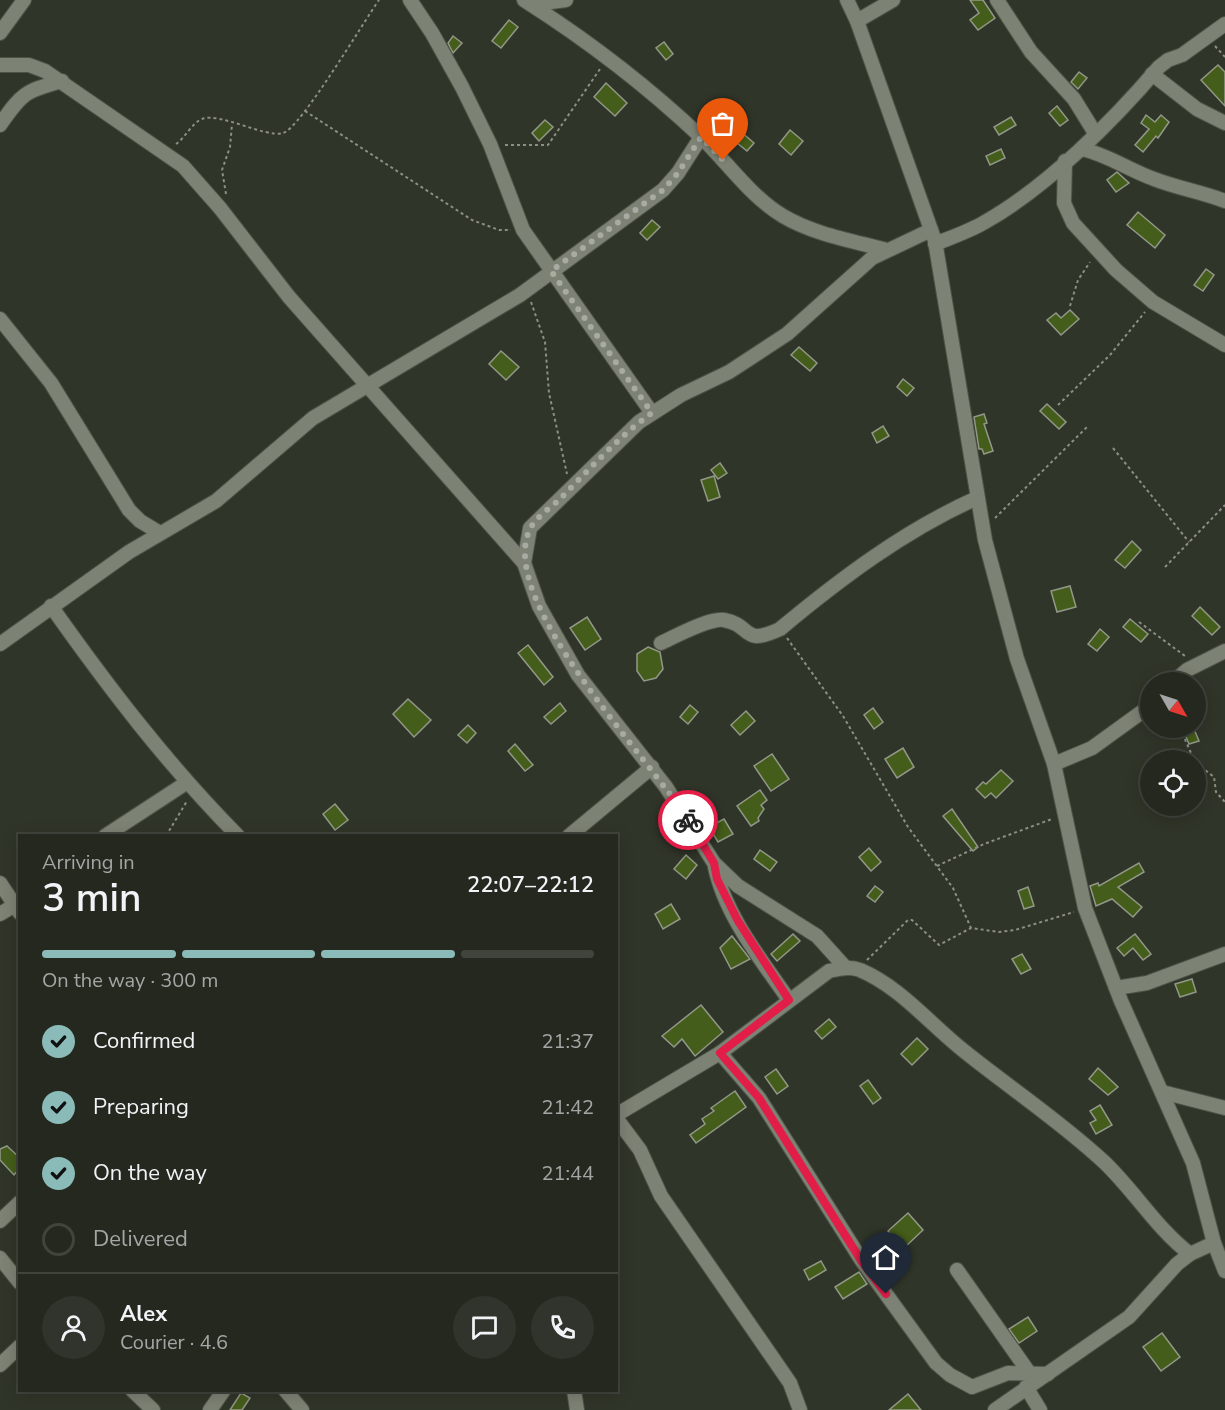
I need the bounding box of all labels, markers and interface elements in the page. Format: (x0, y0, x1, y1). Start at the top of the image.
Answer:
pin (697, 98, 748, 160)
icon: bag (706, 107, 739, 140)
north arrow (1140, 672, 1206, 738)
map controls (1140, 672, 1206, 816)
button: locate (1140, 750, 1206, 816)
courier (658, 790, 718, 850)
icon: bike (672, 804, 705, 837)
text: Arriving in (42, 849, 135, 876)
text: 22:07–22:12 (467, 870, 594, 900)
text: 3 min (42, 872, 141, 925)
text: On the way · 300 m (42, 967, 218, 994)
icon: check (42, 1025, 75, 1058)
text: Confirmed (93, 1026, 195, 1056)
text: 21:37 (541, 1028, 594, 1055)
icon: check (42, 1091, 75, 1124)
text: Preparing (93, 1092, 189, 1122)
text: 21:42 (541, 1094, 594, 1121)
icon: check (42, 1157, 75, 1190)
text: On the way (93, 1158, 207, 1188)
text: 21:44 (541, 1160, 594, 1187)
text: Delivered (93, 1224, 188, 1254)
pin (860, 1232, 911, 1294)
icon: home (869, 1241, 902, 1274)
button: person (42, 1296, 105, 1359)
button: chat (453, 1296, 516, 1359)
button: phone (531, 1296, 594, 1359)
text: Alex (120, 1299, 167, 1329)
text: Courier · 4.6 (120, 1329, 228, 1356)

